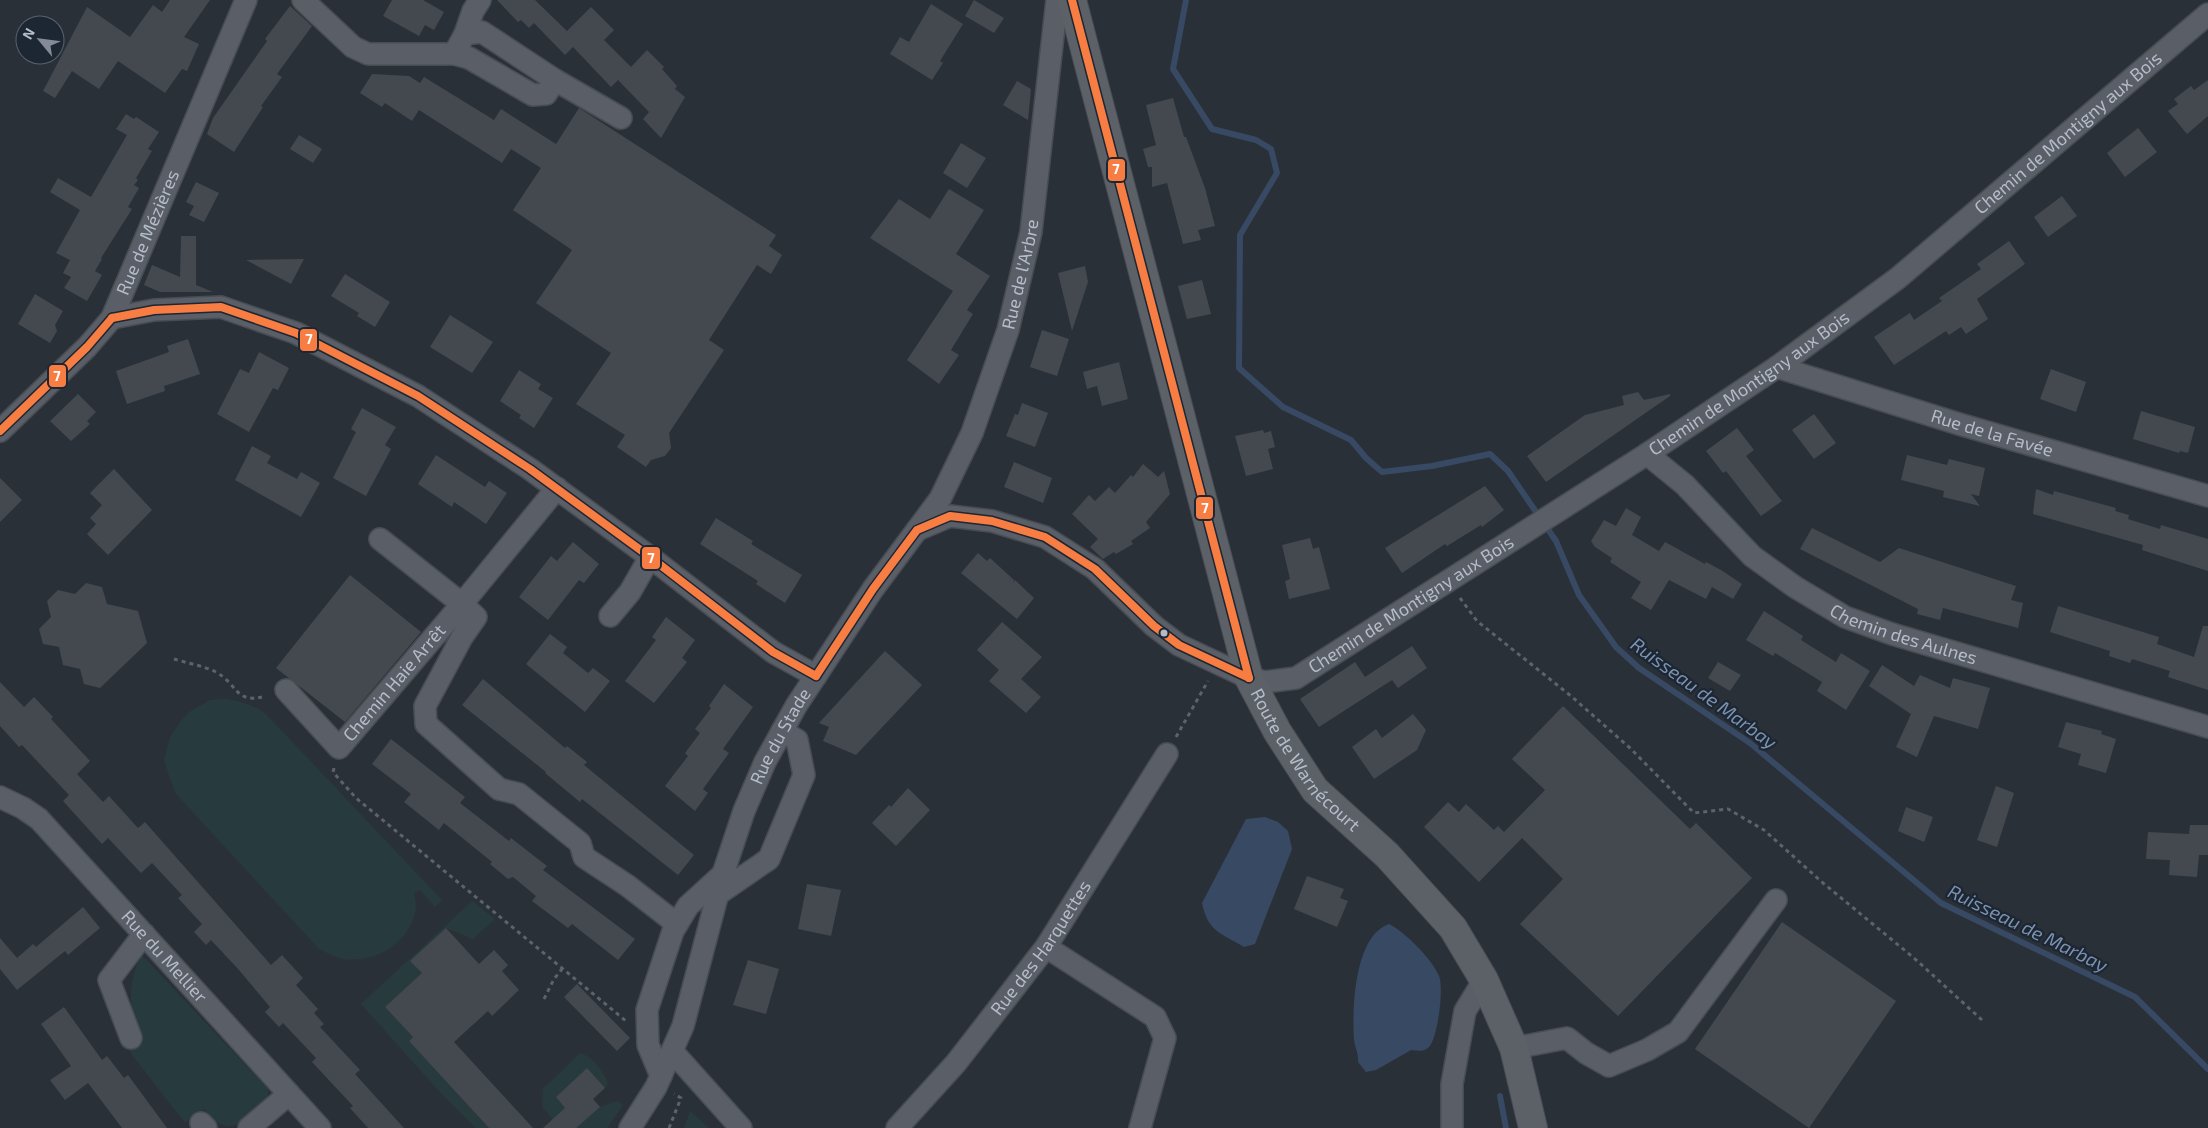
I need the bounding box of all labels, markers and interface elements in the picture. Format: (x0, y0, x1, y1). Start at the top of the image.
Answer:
north arrow (15, 15, 65, 65)
text: N (18, 25, 38, 42)
street label: Chemin de Montigny aux Bois (1969, 46, 2166, 218)
line badge: 7 (1107, 158, 1126, 182)
text: 7 (1112, 160, 1120, 177)
street label: Rue de Mézières (111, 166, 183, 298)
street label: Rue de l'Arbre (997, 218, 1042, 331)
street label: Chemin de Montigny aux Bois (1644, 306, 1853, 460)
line badge: 7 (299, 328, 318, 352)
text: 7 (305, 330, 313, 347)
line badge: 7 (48, 364, 67, 388)
text: 7 (53, 367, 61, 384)
street label: Rue de la Favée (1928, 404, 2056, 461)
line badge: 7 (1195, 496, 1214, 520)
text: 7 (1201, 499, 1209, 516)
street label: Chemin de Montigny aux Bois (1304, 530, 1517, 677)
line badge: 7 (641, 546, 661, 570)
text: 7 (647, 549, 655, 566)
street label: Chemin des Aulnes (1826, 598, 1980, 668)
street label: Chemin Haie Arrêt (338, 619, 450, 745)
unlabelled marker (1159, 628, 1169, 638)
water label: Ruisseau de Marbay (1626, 632, 1782, 754)
street label: Rue du Stade (745, 683, 815, 787)
street label: Route de Warnécourt (1247, 684, 1365, 836)
street label: Rue des Harquettes (985, 876, 1095, 1019)
water label: Ruisseau de Marbay (1944, 879, 2112, 977)
street label: Rue du Mellier (117, 905, 213, 1007)

